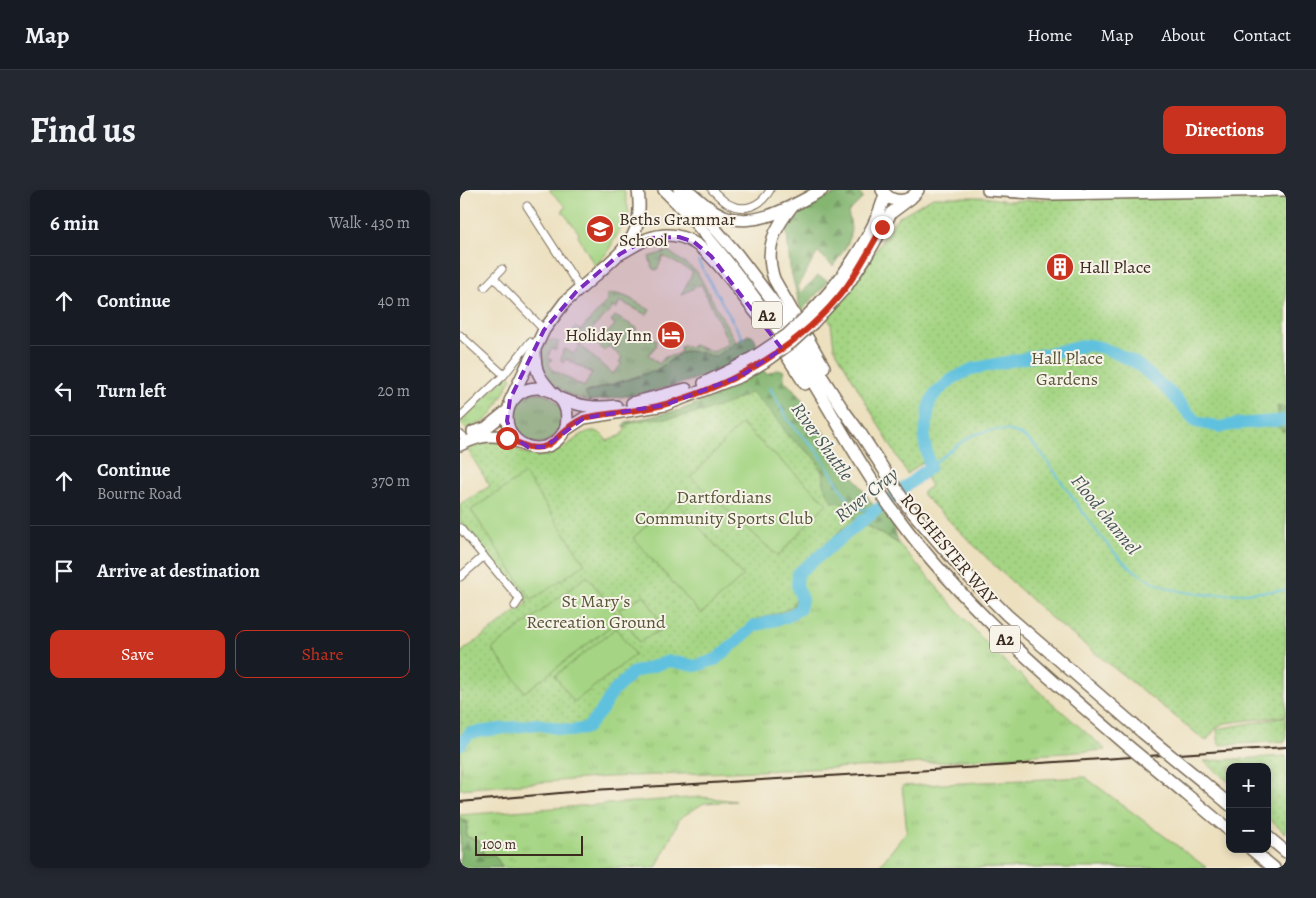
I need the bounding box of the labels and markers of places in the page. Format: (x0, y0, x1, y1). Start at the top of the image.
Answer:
place label: Beths Grammar School (619, 207, 736, 252)
school or university icon: Beths Grammar School (585, 214, 615, 244)
building icon: Hall Place (1045, 252, 1075, 282)
place label: Hall Place (1079, 255, 1151, 279)
hotel icon: Holiday Inn (656, 320, 686, 350)
place label: Holiday Inn (565, 323, 652, 347)

